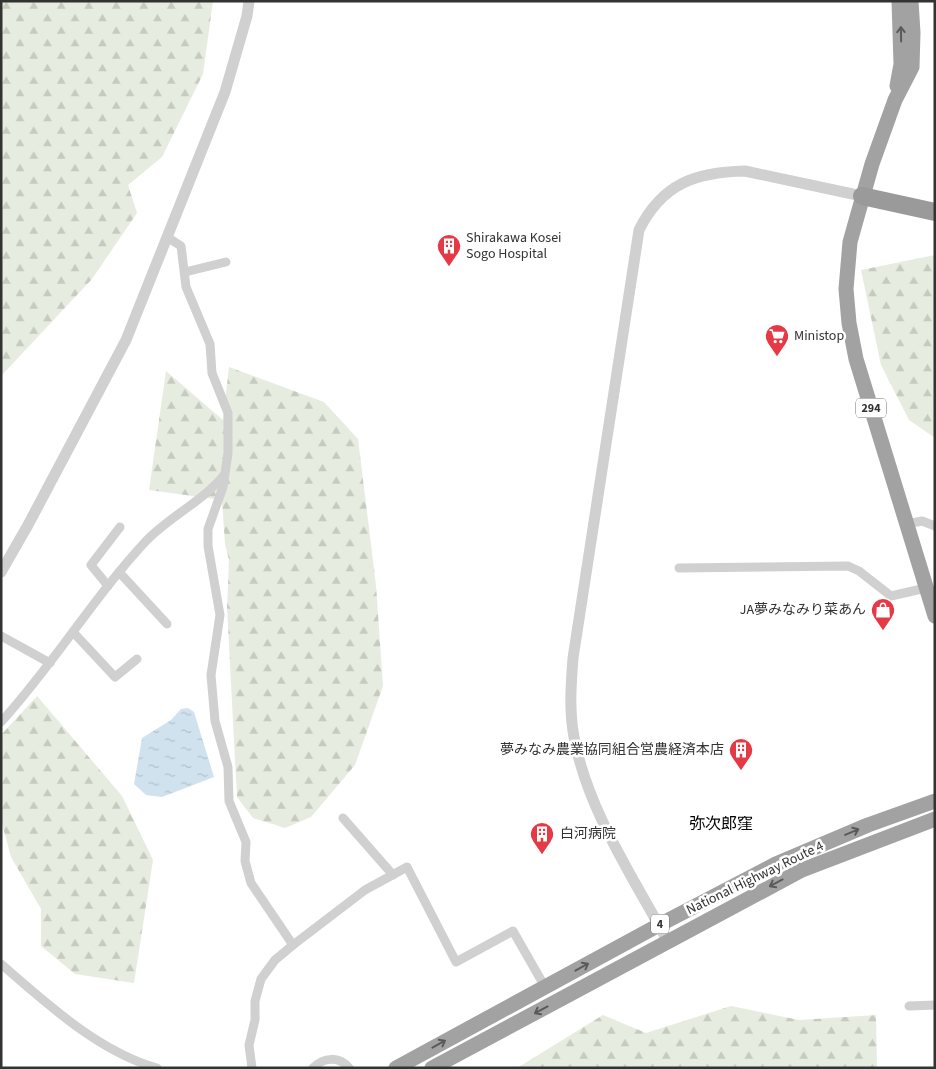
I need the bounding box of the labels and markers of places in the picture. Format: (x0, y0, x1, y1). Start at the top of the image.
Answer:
place label: Shirakawa Kosei Sogo Hospital (466, 228, 562, 264)
building icon: Shirakawa Kosei Sogo Hospital (436, 233, 462, 267)
supermarket icon: Ministop (764, 323, 790, 357)
place label: Ministop (794, 326, 844, 346)
shop icon: JA夢みなみり菜あん (870, 597, 896, 631)
place label: JA夢みなみり菜あん (740, 600, 866, 620)
building icon: 夢みなみ農業協同組合営農経済本店 (728, 737, 754, 771)
place label: 夢みなみ農業協同組合営農経済本店 (500, 740, 724, 760)
building icon: 白河病院 (529, 821, 555, 855)
place label: 白河病院 (560, 824, 616, 844)

